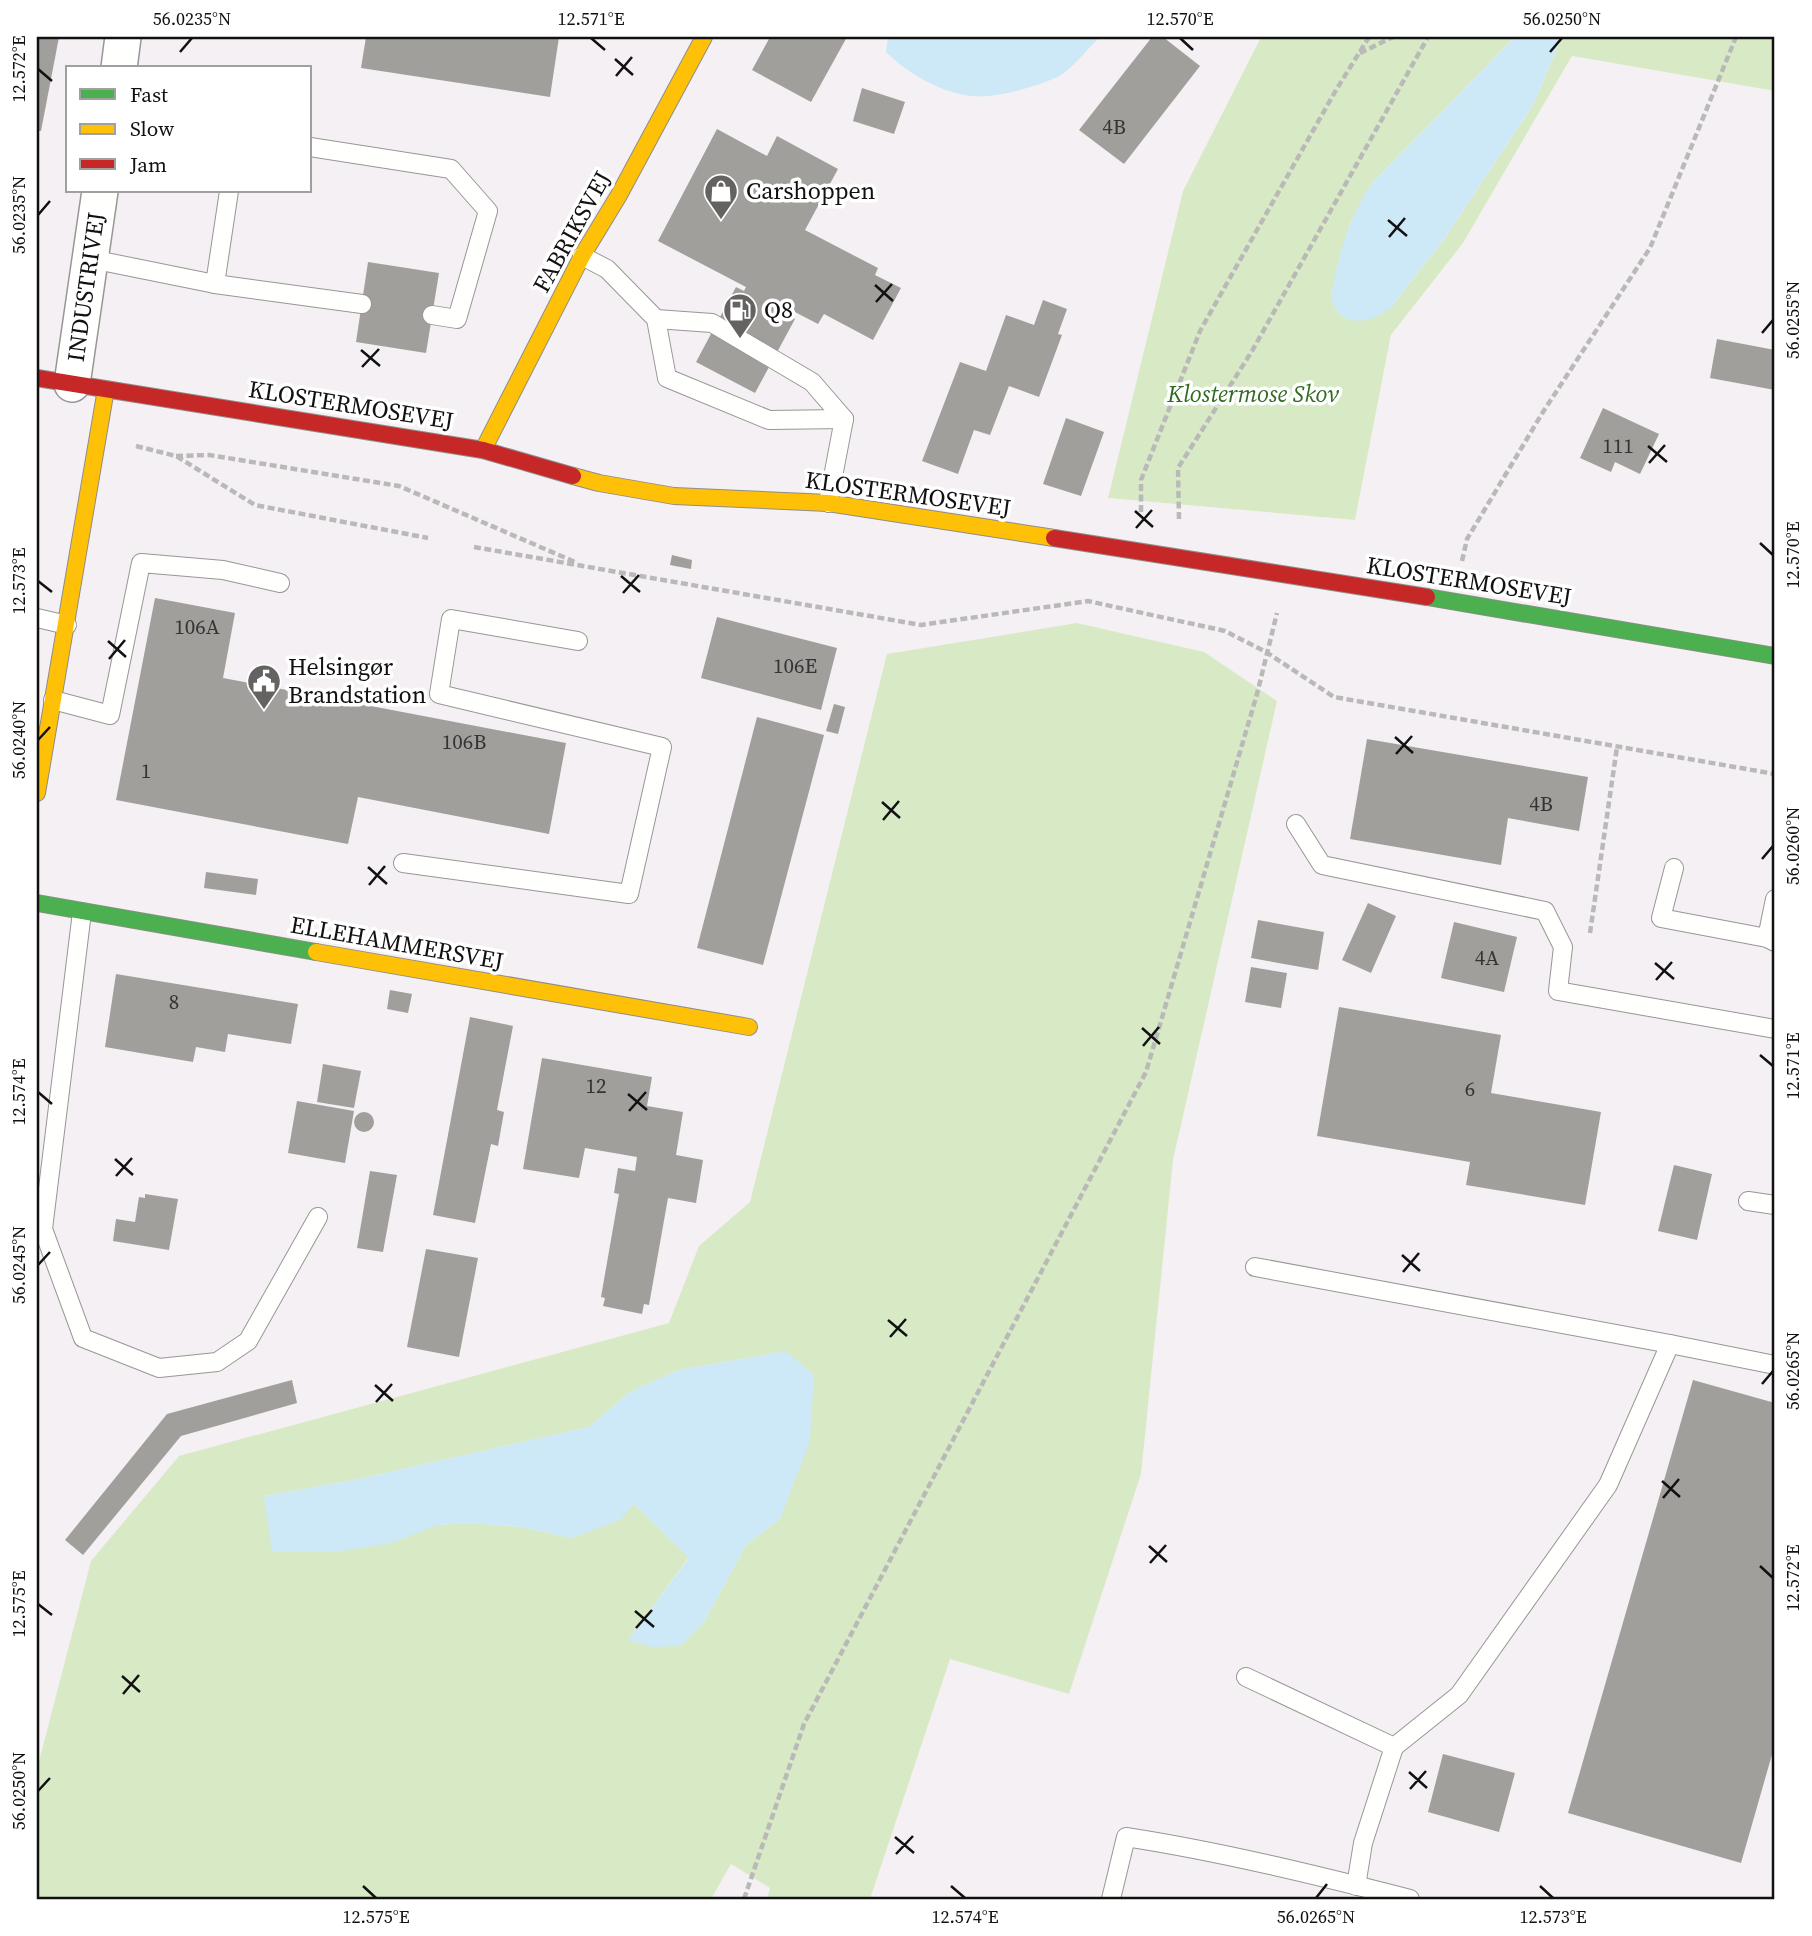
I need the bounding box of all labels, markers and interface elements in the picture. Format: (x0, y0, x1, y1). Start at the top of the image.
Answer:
text: 56.0235°N (153, 6, 231, 31)
text: 12.571°E (557, 6, 625, 31)
text: 12.570°E (1146, 6, 1214, 31)
text: 56.0250°N (1523, 6, 1601, 31)
text: 12.572°E (6, 35, 31, 103)
legend (66, 66, 312, 192)
text: Fast (130, 80, 168, 109)
house number: 4B (1102, 112, 1126, 141)
text: Slow (130, 114, 174, 143)
text: Jam (129, 150, 167, 179)
street label: FABRIKSVEJ (525, 165, 619, 298)
shop icon: Carshoppen (702, 172, 740, 221)
place label: Carshoppen (746, 174, 875, 207)
text: 56.0235°N (6, 176, 31, 254)
street label: INDUSTRIVEJ (59, 210, 112, 364)
text: 56.0255°N (1780, 281, 1805, 359)
fuel station icon: Q8 (721, 291, 759, 340)
place label: Q8 (764, 293, 793, 326)
street label: KLOSTERMOSEVEJ (246, 372, 456, 437)
park label: Klostermose Skov (1166, 377, 1339, 410)
house number: 111 (1602, 431, 1634, 460)
street label: KLOSTERMOSEVEJ (803, 463, 1013, 524)
text: 12.570°E (1780, 521, 1805, 589)
text: 12.573°E (6, 547, 31, 615)
street label: KLOSTERMOSEVEJ (1364, 548, 1574, 613)
house number: 106A (174, 612, 220, 641)
place label: Helsingør Brandstation (288, 650, 426, 711)
house number: 106E (773, 651, 817, 680)
public building icon: Helsingør Brandstation (245, 662, 283, 711)
text: 56.0240°N (6, 701, 31, 779)
house number: 106B (442, 727, 486, 756)
house number: 1 (141, 756, 151, 785)
house number: 4B (1529, 789, 1553, 818)
text: 56.0260°N (1780, 807, 1805, 885)
street label: ELLEHAMMERSVEJ (288, 908, 506, 977)
house number: 4A (1475, 943, 1499, 972)
house number: 8 (169, 987, 179, 1016)
text: 12.571°E (1780, 1032, 1805, 1100)
text: 12.574°E (6, 1058, 31, 1126)
house number: 12 (586, 1071, 607, 1100)
house number: 6 (1465, 1074, 1475, 1103)
text: 56.0245°N (6, 1226, 31, 1304)
text: 56.0265°N (1780, 1332, 1805, 1410)
text: 12.572°E (1780, 1544, 1805, 1612)
text: 12.575°E (6, 1570, 31, 1638)
text: 56.0250°N (6, 1752, 31, 1830)
text: 12.575°E (342, 1904, 410, 1929)
text: 12.574°E (931, 1904, 999, 1929)
text: 56.0265°N (1277, 1904, 1355, 1929)
text: 12.573°E (1519, 1904, 1587, 1929)

